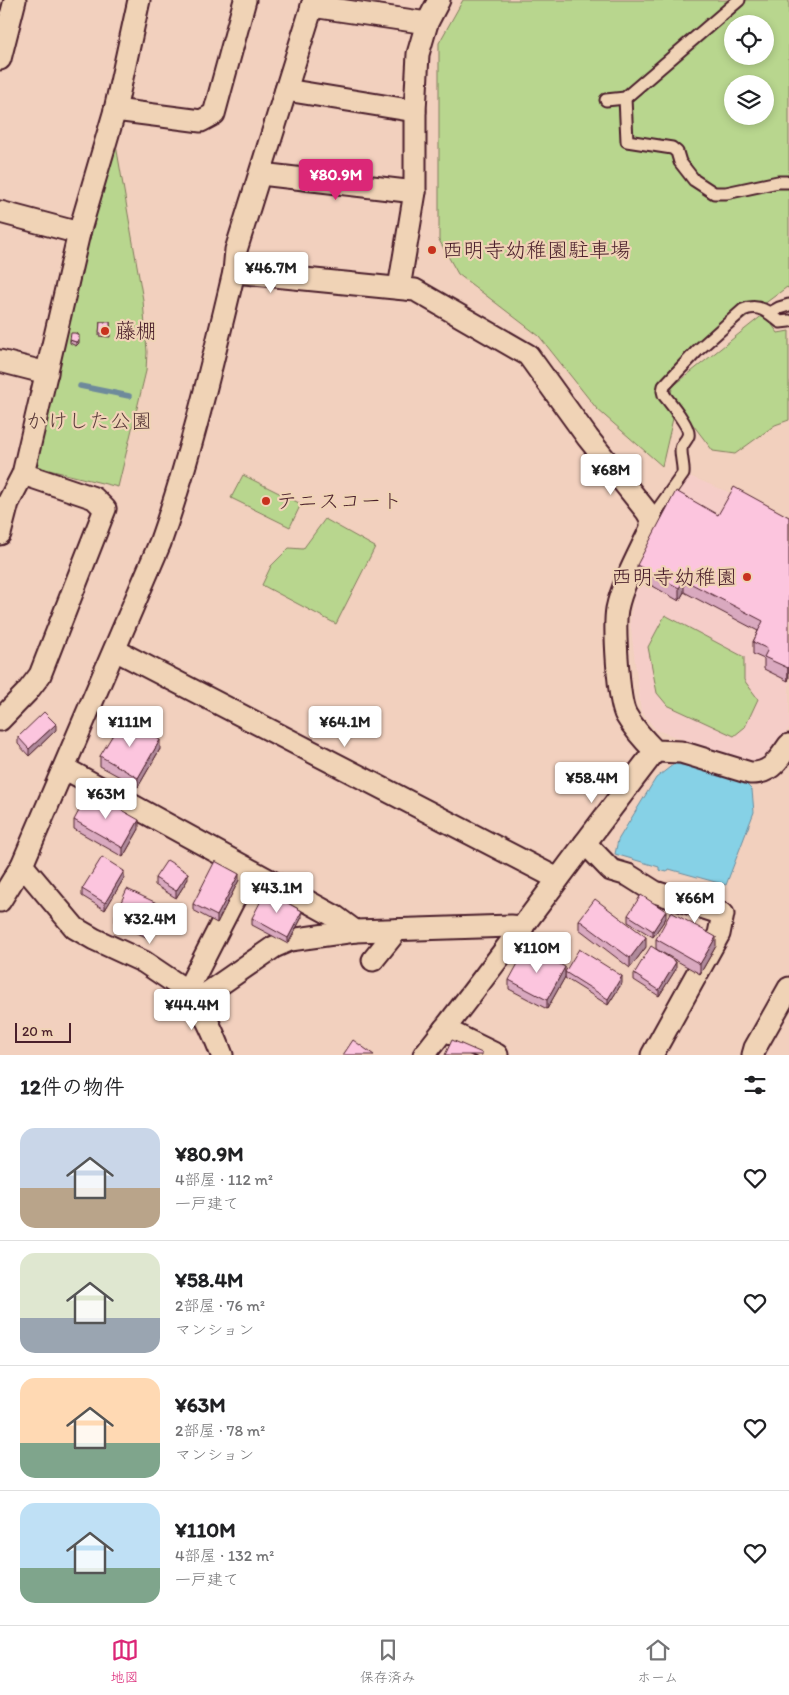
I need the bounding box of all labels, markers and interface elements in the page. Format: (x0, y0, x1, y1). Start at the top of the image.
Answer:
map controls (724, 15, 774, 125)
button: locate (724, 15, 774, 65)
button: layers (724, 75, 774, 125)
pin: ¥80.9M (295, 158, 377, 201)
text: ¥80.9M (310, 165, 362, 184)
place label: 西明寺幼稚園駐車場 (442, 237, 631, 262)
marker: 西明寺幼稚園駐車場 (426, 244, 438, 256)
pin: ¥46.7M (230, 252, 312, 294)
text: ¥46.7M (245, 258, 297, 277)
place label: 藤棚 (115, 318, 157, 343)
marker: 藤棚 (99, 325, 111, 337)
park label: かけした公園 (26, 408, 152, 433)
pin: ¥68M (581, 454, 641, 496)
text: ¥68M (592, 460, 630, 479)
place label: テニスコート (276, 488, 402, 513)
marker: テニスコート (260, 495, 272, 507)
place label: 西明寺幼稚園 (611, 564, 737, 589)
marker: 西明寺幼稚園 (741, 571, 753, 583)
pin: ¥111M (95, 706, 165, 748)
pin: ¥64.1M (304, 706, 386, 748)
text: ¥111M (108, 712, 152, 731)
text: ¥64.1M (320, 712, 370, 731)
pin: ¥58.4M (551, 762, 633, 804)
text: ¥58.4M (566, 768, 618, 787)
pin: ¥63M (76, 778, 136, 820)
text: ¥63M (87, 784, 125, 803)
pin: ¥43.1M (236, 872, 318, 914)
text: ¥43.1M (251, 878, 303, 897)
pin: ¥66M (665, 882, 725, 924)
text: ¥66M (676, 888, 714, 907)
pin: ¥32.4M (109, 902, 191, 945)
text: ¥32.4M (124, 909, 176, 928)
pin: ¥110M (502, 932, 572, 974)
text: ¥110M (514, 938, 560, 957)
pin: ¥44.4M (151, 988, 233, 1031)
text: ¥44.4M (165, 995, 219, 1014)
scale bar (15, 1020, 71, 1043)
text: 20 m (22, 1023, 53, 1040)
icon: filters (741, 1071, 769, 1099)
text: 12件の物件 (20, 1074, 125, 1099)
text: ¥80.9M (175, 1141, 244, 1166)
icon: home (60, 1148, 120, 1208)
icon: heart (741, 1164, 769, 1192)
text: 4部屋 · 112 m² (175, 1170, 273, 1189)
text: 一戸建て (175, 1194, 239, 1213)
text: ¥58.4M (175, 1267, 244, 1292)
icon: home (60, 1273, 120, 1333)
icon: heart (741, 1289, 769, 1317)
text: 2部屋 · 76 m² (175, 1296, 265, 1315)
text: マンション (175, 1320, 254, 1339)
text: ¥63M (175, 1392, 226, 1417)
icon: home (60, 1398, 120, 1458)
icon: heart (741, 1414, 769, 1442)
text: 2部屋 · 78 m² (175, 1421, 265, 1440)
text: マンション (175, 1445, 254, 1464)
text: ¥110M (175, 1517, 236, 1542)
icon: home (60, 1523, 120, 1583)
icon: heart (741, 1539, 769, 1567)
text: 4部屋 · 132 m² (175, 1546, 274, 1565)
text: 一戸建て (175, 1570, 239, 1589)
tab: 地図 (111, 1636, 139, 1686)
tab: 保存済み (360, 1636, 416, 1686)
tab: ホーム (637, 1636, 678, 1686)

